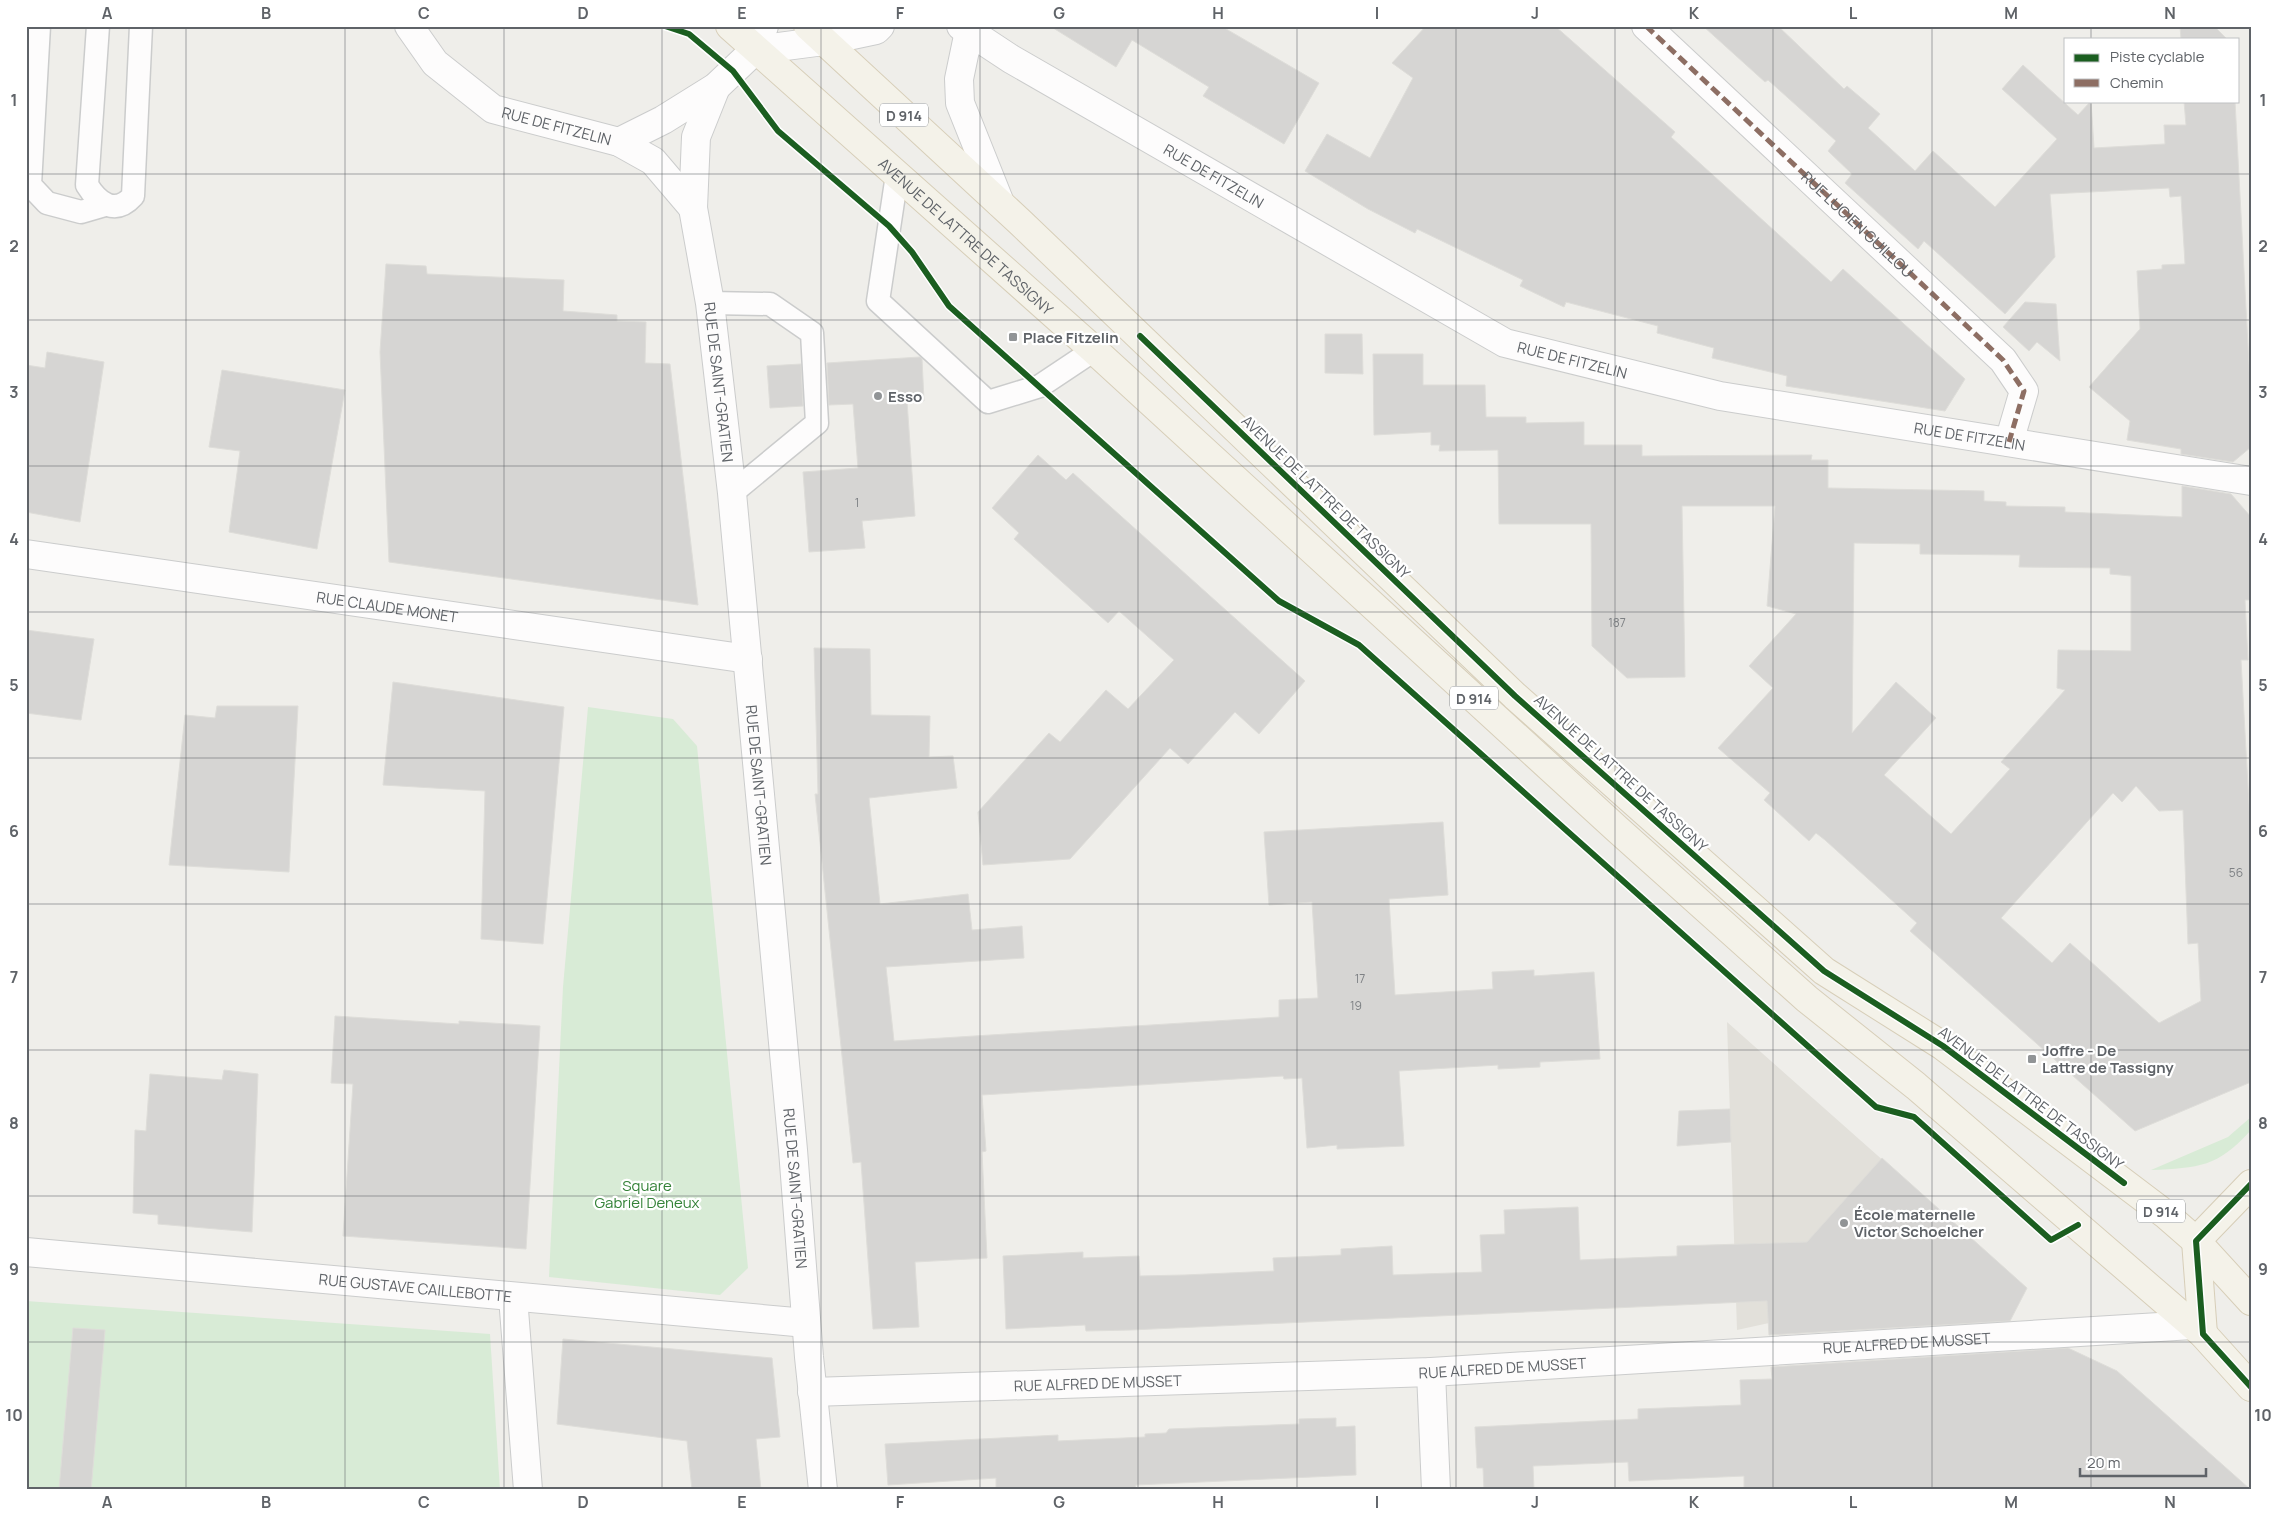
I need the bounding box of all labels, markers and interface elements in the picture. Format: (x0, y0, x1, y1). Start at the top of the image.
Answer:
text: A (102, 2, 113, 24)
text: B (261, 2, 271, 24)
text: C (418, 2, 430, 24)
text: D (577, 2, 589, 24)
text: E (737, 2, 747, 24)
text: F (896, 2, 905, 24)
text: G (1053, 2, 1065, 24)
text: H (1212, 2, 1224, 24)
text: I (1375, 2, 1379, 24)
text: J (1531, 2, 1539, 24)
text: K (1689, 2, 1700, 24)
text: L (1849, 2, 1858, 24)
text: M (2004, 2, 2018, 24)
text: N (2164, 2, 2176, 24)
legend (2064, 38, 2240, 102)
text: Piste cyclable (2110, 46, 2205, 67)
text: Chemin (2110, 72, 2163, 93)
text: 1 (10, 89, 18, 111)
text: 1 (2259, 89, 2267, 111)
street label: RUE DE FITZELIN (500, 101, 614, 150)
road number: D 914 (880, 104, 928, 126)
street label: RUE DE FITZELIN (1160, 139, 1268, 213)
street label: AVENUE DE LATTRE DE TASSIGNY (874, 153, 1058, 320)
street label: RUE LUCIEN GUILLOU (1797, 166, 1919, 282)
text: 2 (9, 235, 19, 257)
text: 2 (2258, 235, 2268, 257)
street label: RUE DE SAINT-GRATIEN (699, 301, 739, 463)
place label: Place Fitzelin (1023, 327, 1119, 348)
marker: Place Fitzelin (1007, 331, 1019, 343)
street label: RUE DE FITZELIN (1515, 336, 1629, 383)
text: 3 (9, 381, 19, 403)
text: 3 (2258, 381, 2268, 403)
place label: Esso (888, 386, 922, 407)
marker: Esso (872, 390, 884, 402)
street label: AVENUE DE LATTRE DE TASSIGNY (1237, 411, 1415, 584)
street label: RUE DE FITZELIN (1912, 417, 2027, 455)
house number: 1 (855, 494, 859, 511)
text: 4 (9, 528, 19, 550)
text: 4 (2258, 528, 2268, 550)
street label: RUE CLAUDE MONET (315, 586, 459, 627)
house number: 187 (1608, 614, 1626, 631)
text: 5 (9, 674, 19, 696)
text: 5 (2258, 674, 2268, 696)
road number: D 914 (1450, 686, 1498, 710)
street label: AVENUE DE LATTRE DE TASSIGNY (1530, 689, 1713, 857)
street label: RUE DE SAINT-GRATIEN (741, 704, 777, 866)
text: 6 (9, 820, 19, 842)
text: 6 (2258, 820, 2268, 842)
house number: 56 (2229, 864, 2243, 881)
text: 7 (10, 966, 18, 988)
text: 7 (2259, 966, 2267, 988)
house number: 17 (1355, 970, 1365, 987)
house number: 19 (1350, 997, 1362, 1014)
street label: AVENUE DE LATTRE DE TASSIGNY (1934, 1021, 2128, 1175)
place label: Joffre - De Lattre de Tassigny (2042, 1040, 2174, 1078)
marker: Joffre - De Lattre de Tassigny (2026, 1053, 2038, 1065)
street label: RUE DE SAINT-GRATIEN (779, 1107, 813, 1269)
text: 8 (9, 1112, 19, 1134)
text: 8 (2258, 1112, 2268, 1134)
park label: Square Gabriel Deneux (594, 1175, 700, 1213)
road number: D 914 (2137, 1200, 2185, 1222)
place label: École maternelle Victor Schoelcher (1854, 1204, 1984, 1242)
marker: École maternelle Victor Schoelcher (1838, 1217, 1850, 1229)
text: 9 (9, 1258, 19, 1280)
text: 9 (2258, 1258, 2268, 1280)
street label: RUE GUSTAVE CAILLEBOTTE (318, 1268, 513, 1307)
street label: RUE ALFRED DE MUSSET (1822, 1327, 1991, 1358)
street label: RUE ALFRED DE MUSSET (1418, 1352, 1587, 1383)
street label: RUE ALFRED DE MUSSET (1014, 1370, 1182, 1396)
text: 10 (5, 1404, 23, 1426)
text: 10 (2254, 1404, 2272, 1426)
scale bar (2080, 1446, 2206, 1478)
text: 20 m (2087, 1452, 2120, 1473)
text: A (102, 1491, 113, 1513)
text: B (261, 1491, 271, 1513)
text: C (418, 1491, 430, 1513)
text: D (577, 1491, 589, 1513)
text: E (737, 1491, 747, 1513)
text: F (896, 1491, 905, 1513)
text: G (1053, 1491, 1065, 1513)
text: H (1212, 1491, 1224, 1513)
text: I (1375, 1491, 1379, 1513)
text: J (1531, 1491, 1539, 1513)
text: K (1689, 1491, 1700, 1513)
text: L (1849, 1491, 1858, 1513)
text: M (2004, 1491, 2018, 1513)
text: N (2164, 1491, 2176, 1513)

